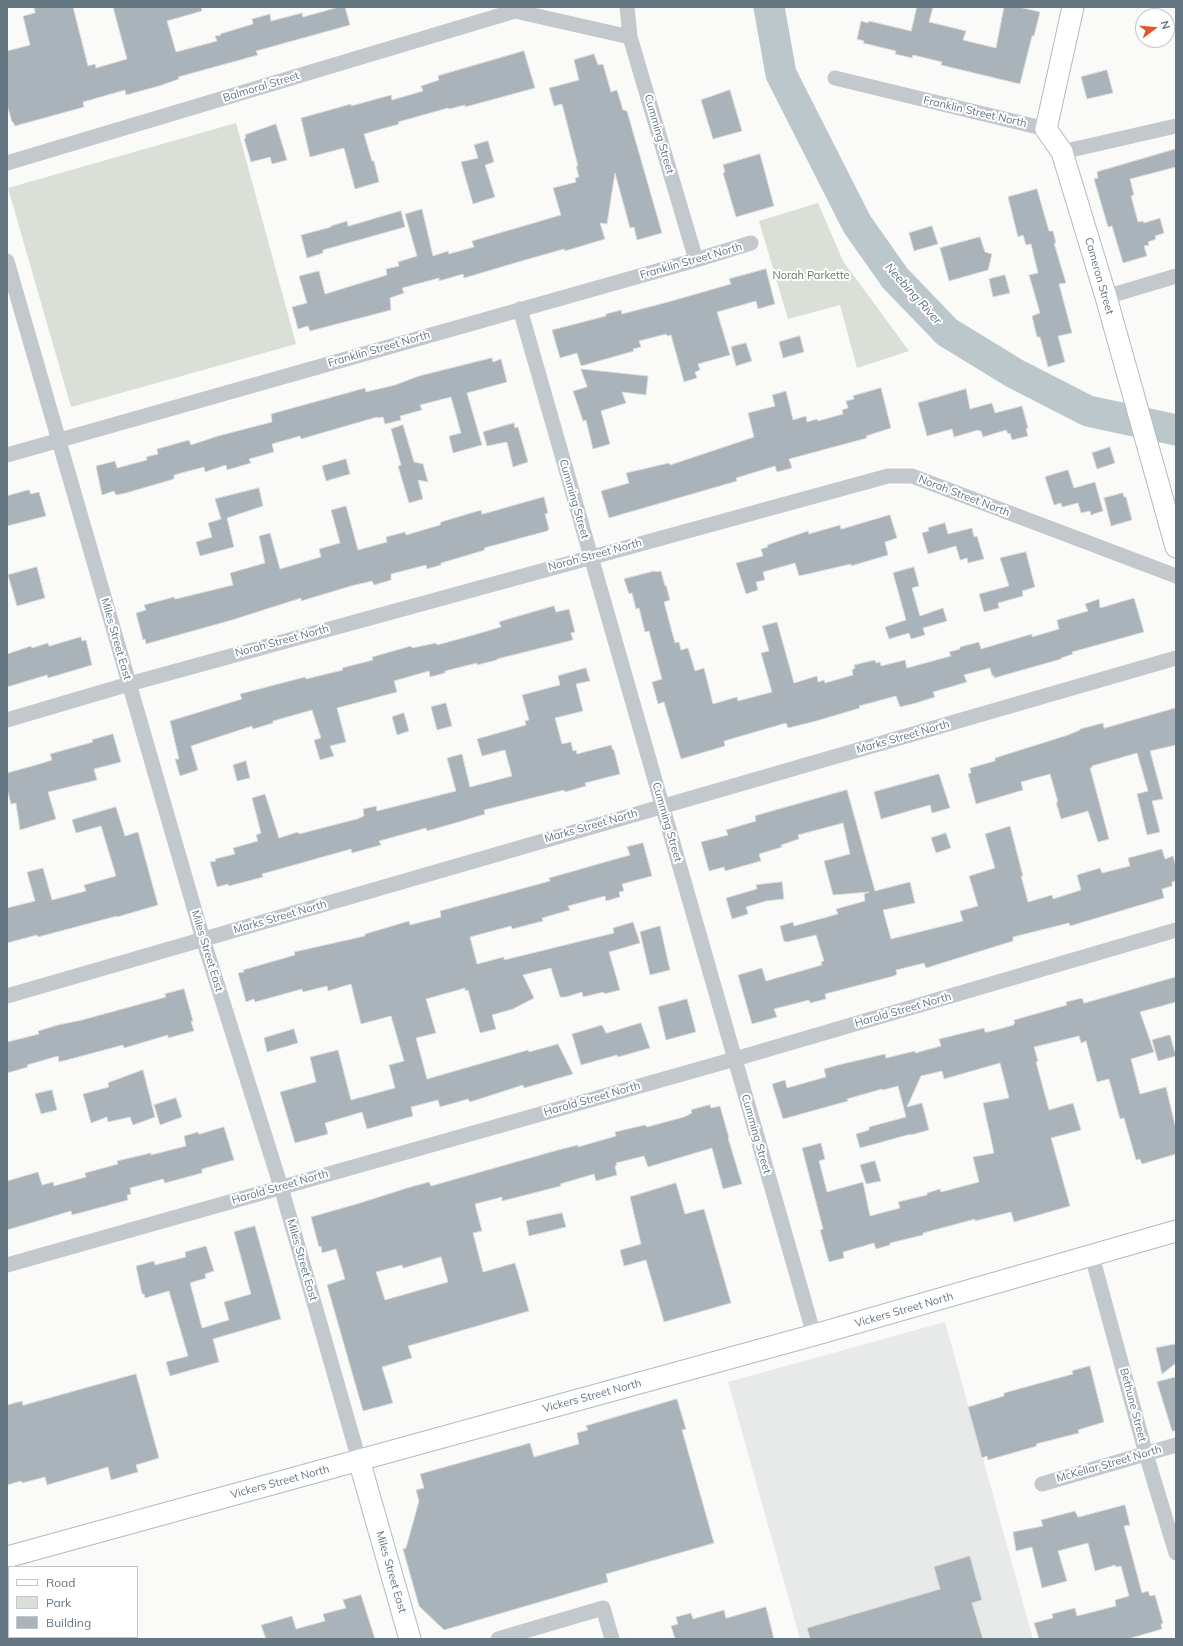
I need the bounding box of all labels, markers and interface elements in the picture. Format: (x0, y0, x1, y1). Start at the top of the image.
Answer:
north arrow (1135, 8, 1175, 48)
text: N (1158, 19, 1173, 31)
street label: Balmoral Street (221, 69, 301, 105)
street label: Cumming Street (641, 93, 677, 175)
street label: Franklin Street North (922, 94, 1028, 130)
street label: Cameron Street (1082, 236, 1116, 316)
street label: Franklin Street North (638, 240, 744, 282)
water label: Neebing River (882, 260, 944, 328)
park label: Norah Parkette (773, 269, 849, 283)
street label: Franklin Street North (326, 328, 432, 370)
street label: Cumming Street (556, 458, 592, 540)
street label: Norah Street North (916, 473, 1012, 519)
street label: Norah Street North (547, 536, 643, 574)
street label: Miles Street East (98, 597, 134, 681)
street label: Norah Street North (234, 622, 330, 660)
street label: Marks Street North (855, 717, 951, 757)
street label: Cumming Street (649, 781, 685, 863)
street label: Marks Street North (543, 806, 639, 846)
street label: Marks Street North (232, 897, 328, 937)
street label: Miles Street East (188, 909, 226, 993)
street label: Harold Street North (853, 990, 953, 1030)
street label: Harold Street North (542, 1079, 642, 1119)
street label: Cumming Street (738, 1093, 774, 1175)
street label: Harold Street North (230, 1167, 330, 1207)
street label: Miles Street East (284, 1218, 320, 1302)
street label: Vickers Street North (853, 1290, 955, 1330)
street label: Bethune Street (1117, 1367, 1149, 1443)
street label: Vickers Street North (541, 1376, 643, 1416)
street label: McKellar Street North (1055, 1443, 1163, 1485)
street label: Vickers Street North (229, 1462, 331, 1502)
street label: Miles Street East (373, 1530, 409, 1614)
legend (8, 1566, 138, 1638)
text: Road (46, 1575, 75, 1590)
text: Park (46, 1595, 71, 1610)
text: Building (46, 1615, 91, 1630)

